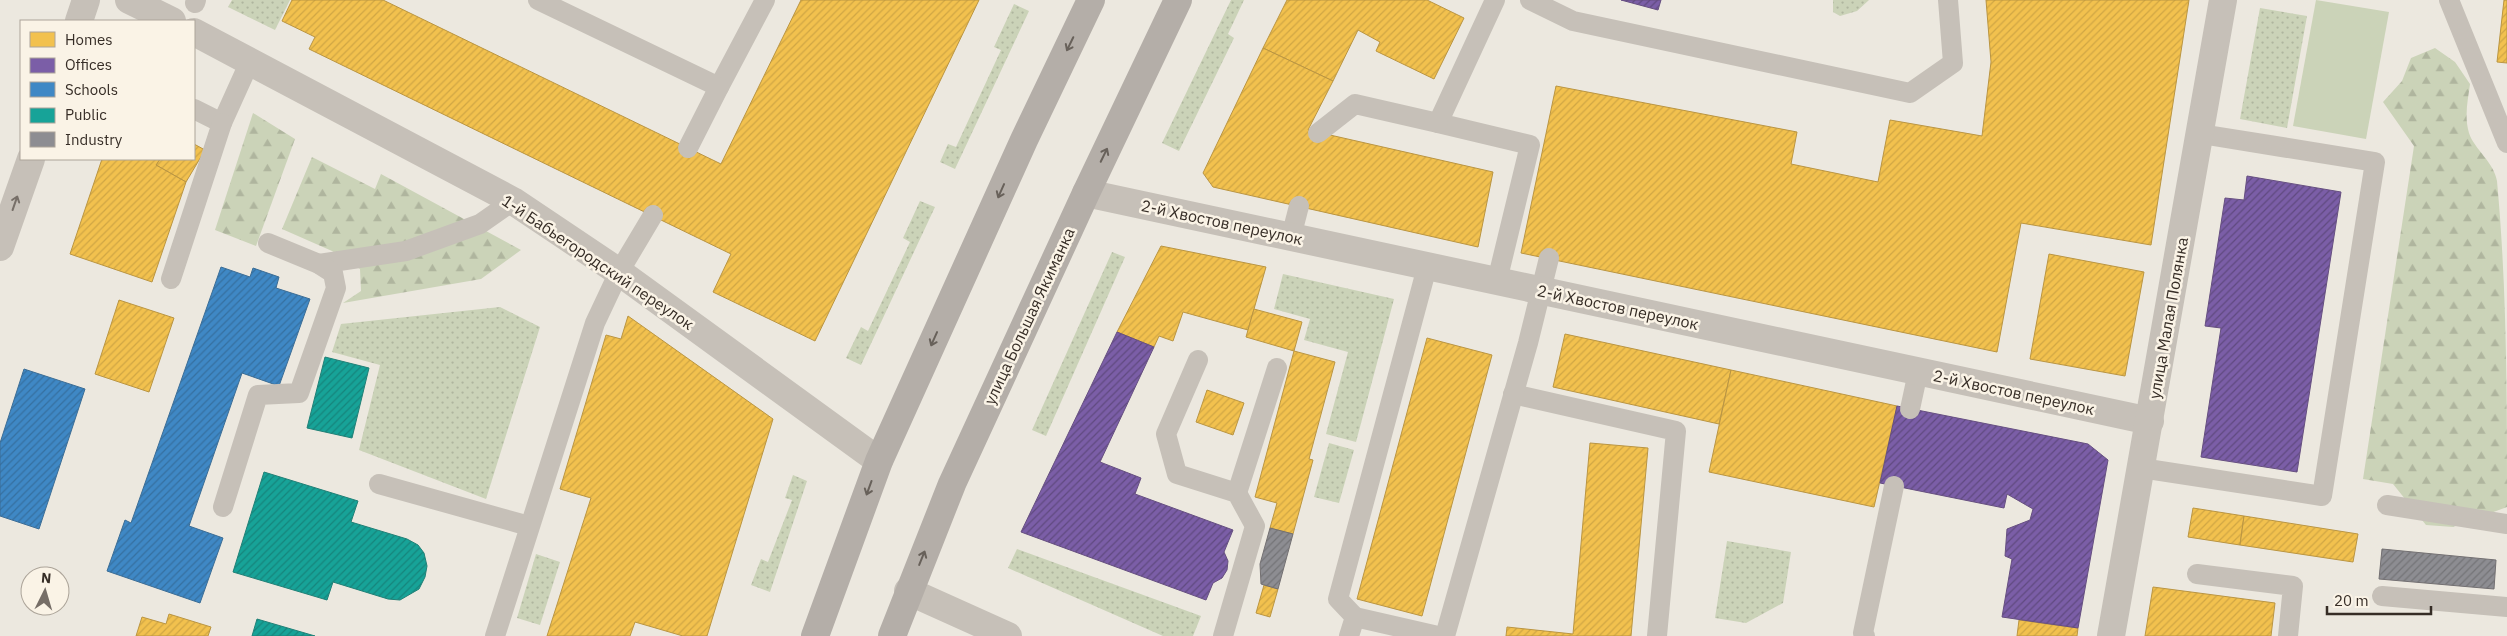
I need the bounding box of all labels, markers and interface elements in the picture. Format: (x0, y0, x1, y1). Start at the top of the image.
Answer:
legend (20, 20, 195, 160)
text: Homes (65, 30, 113, 49)
one-way arrow (1065, 36, 1074, 51)
text: Offices (65, 55, 112, 74)
text: Schools (65, 80, 118, 99)
text: Public (65, 105, 107, 124)
text: Industry (65, 130, 123, 149)
one-way arrow (1100, 148, 1109, 163)
one-way arrow (996, 183, 1005, 198)
street label: 1-й Бабьегородский переулок (498, 190, 698, 334)
one-way arrow (11, 195, 21, 211)
street label: 2-й Хвостов переулок (1139, 195, 1305, 249)
street label: улица Большая Якиманка (979, 224, 1079, 408)
street label: улица Малая Полянка (2144, 235, 2192, 400)
street label: 2-й Хвостов переулок (1535, 280, 1701, 334)
one-way arrow (929, 331, 939, 346)
street label: 2-й Хвостов переулок (1931, 365, 2097, 419)
one-way arrow (864, 480, 873, 495)
one-way arrow (917, 551, 927, 566)
north arrow (20, 566, 70, 616)
text: N (40, 569, 52, 587)
scale bar (2327, 584, 2431, 616)
text: 20 m (2334, 591, 2369, 610)

